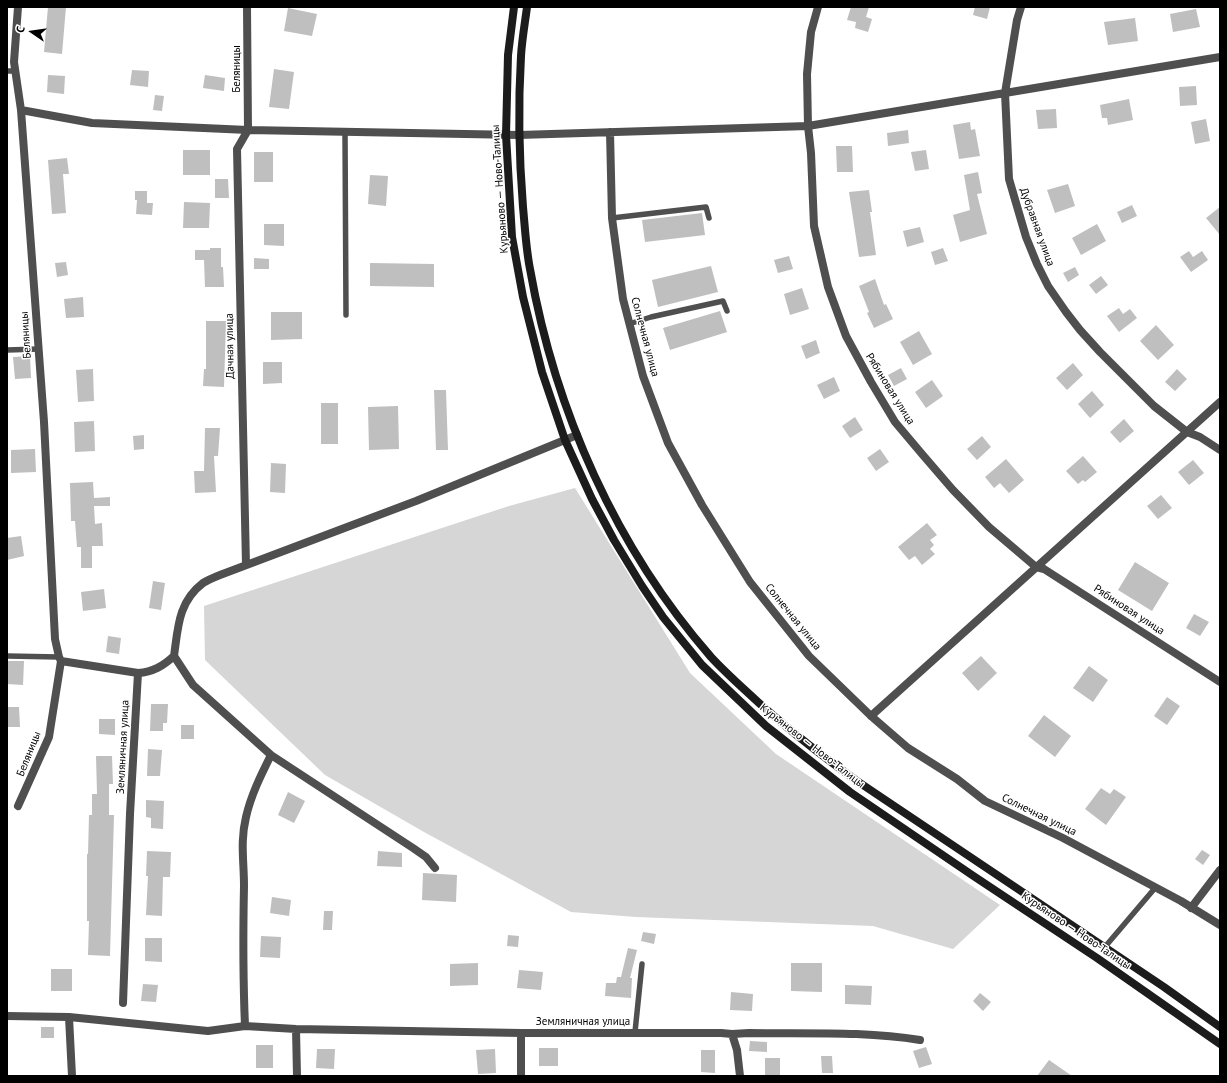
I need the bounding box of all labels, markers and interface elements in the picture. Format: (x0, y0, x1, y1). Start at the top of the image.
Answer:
north arrow (12, 12, 52, 52)
text: С (13, 25, 28, 34)
street label: Беляницы (230, 45, 244, 93)
street label: Курьяново — Ново-Талицы (489, 124, 511, 254)
street label: Дубравная улица (1017, 186, 1057, 268)
street label: Солнечная улица (628, 296, 662, 378)
street label: Беляницы (18, 311, 34, 359)
street label: Дачная улица (223, 313, 237, 379)
street label: Рябиновая улица (863, 351, 917, 427)
street label: Солнечная улица (762, 581, 824, 653)
street label: Рябиновая улица (1091, 582, 1167, 638)
street label: Земляничная улица (114, 700, 132, 794)
street label: Курьяново — Ново-Талицы (757, 701, 867, 791)
street label: Беляницы (14, 730, 44, 778)
street label: Солнечная улица (999, 791, 1079, 839)
street label: Курьяново — Ново-Талицы (1019, 889, 1133, 973)
street label: Земляничная улица (536, 1015, 630, 1029)

